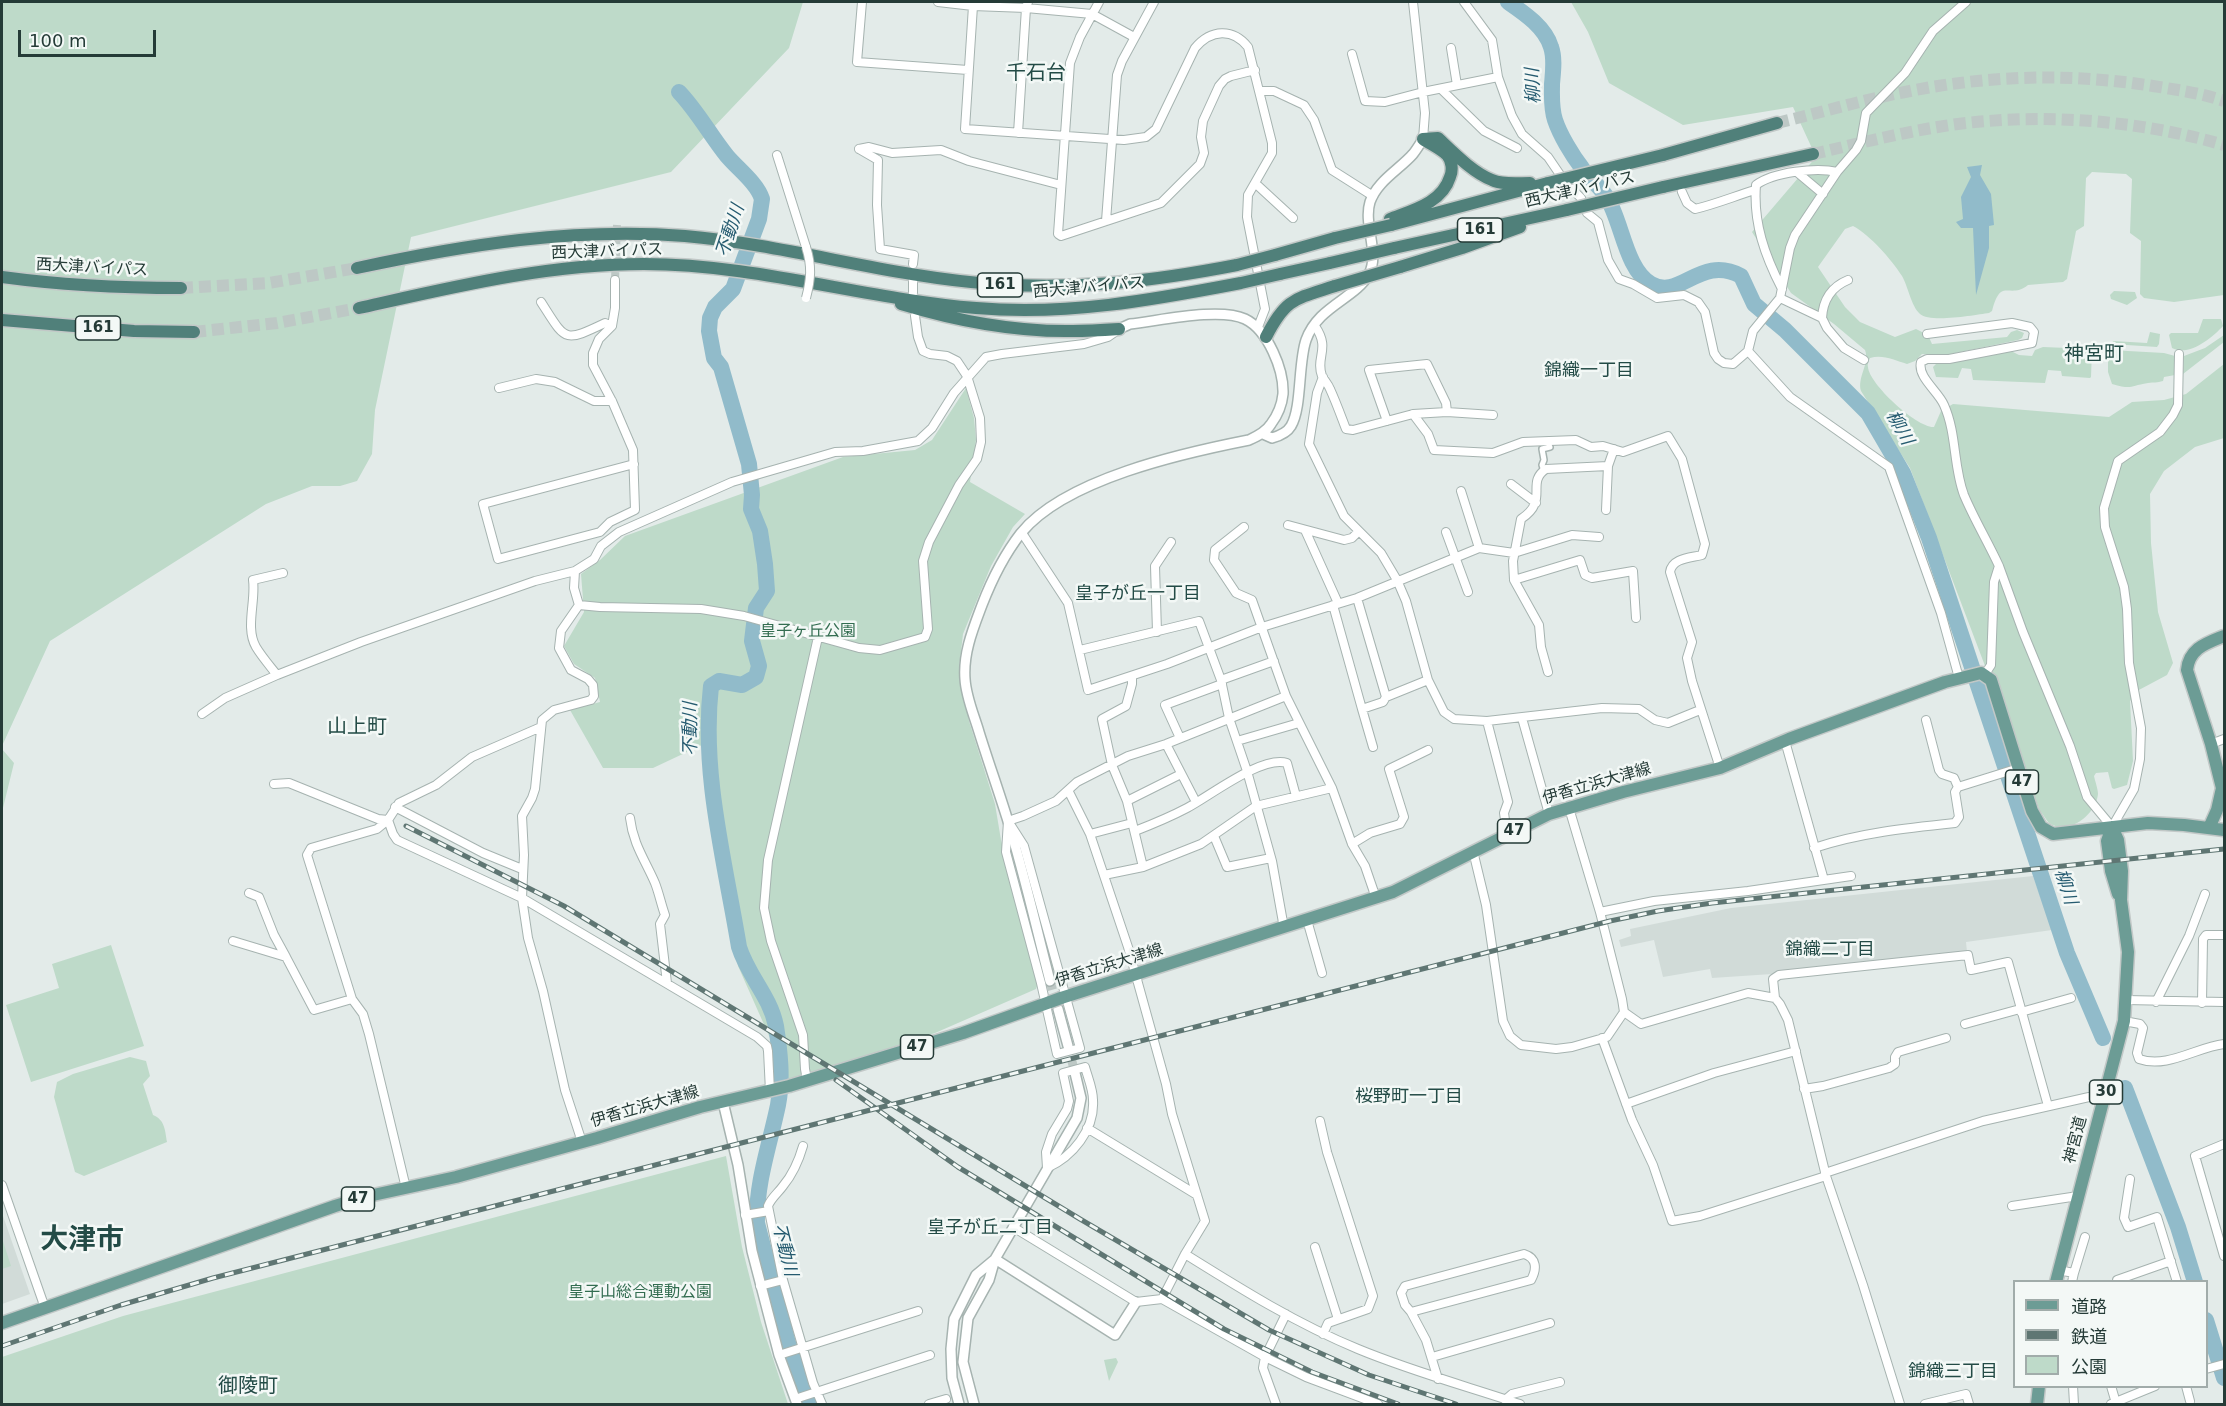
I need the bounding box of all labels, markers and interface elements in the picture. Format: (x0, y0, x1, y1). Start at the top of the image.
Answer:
scale bar (21, 18, 159, 56)
text: 100 m (29, 30, 87, 51)
district label: 千石台 (1006, 62, 1066, 86)
water label: 柳川 (1522, 67, 1546, 105)
street label: 西大津バイパス (1523, 168, 1637, 212)
water label: 不動川 (712, 202, 750, 260)
road number: 161 (1458, 218, 1502, 242)
street label: 西大津バイパス (551, 240, 663, 264)
street label: 西大津バイパス (36, 255, 148, 281)
road number: 161 (978, 273, 1022, 297)
street label: 西大津バイパス (1032, 274, 1146, 302)
road number: 161 (76, 316, 120, 340)
district label: 神宮町 (2064, 343, 2124, 367)
district label: 錦織一丁目 (1544, 360, 1634, 382)
water label: 柳川 (1881, 407, 1917, 449)
district label: 皇子が丘一丁目 (1075, 583, 1201, 605)
park label: 皇子ヶ丘公園 (760, 622, 856, 642)
water label: 不動川 (680, 702, 702, 756)
district label: 山上町 (327, 716, 387, 740)
street label: 伊香立浜大津線 (1541, 759, 1653, 809)
road number: 47 (2006, 770, 2038, 794)
road number: 47 (1498, 819, 1530, 843)
water label: 柳川 (2049, 867, 2081, 907)
district label: 錦織二丁目 (1785, 939, 1875, 961)
street label: 伊香立浜大津線 (1053, 940, 1165, 992)
road number: 47 (900, 1035, 934, 1059)
road number: 30 (2090, 1080, 2122, 1104)
street label: 伊香立浜大津線 (589, 1082, 701, 1132)
district label: 桜野町一丁目 (1355, 1086, 1463, 1108)
street label: 神宮道 (2061, 1114, 2091, 1166)
road number: 47 (342, 1187, 374, 1211)
district label: 皇子が丘二丁目 (927, 1217, 1053, 1239)
water label: 不動川 (767, 1221, 801, 1279)
district label: 大津市 (40, 1224, 124, 1258)
legend (2013, 1280, 2208, 1388)
park label: 皇子山総合運動公園 (568, 1283, 712, 1303)
text: 道路 (2071, 1296, 2107, 1317)
text: 鉄道 (2071, 1326, 2107, 1347)
text: 公園 (2071, 1356, 2107, 1377)
district label: 錦織三丁目 (1908, 1361, 1998, 1383)
district label: 御陵町 (218, 1375, 278, 1399)

